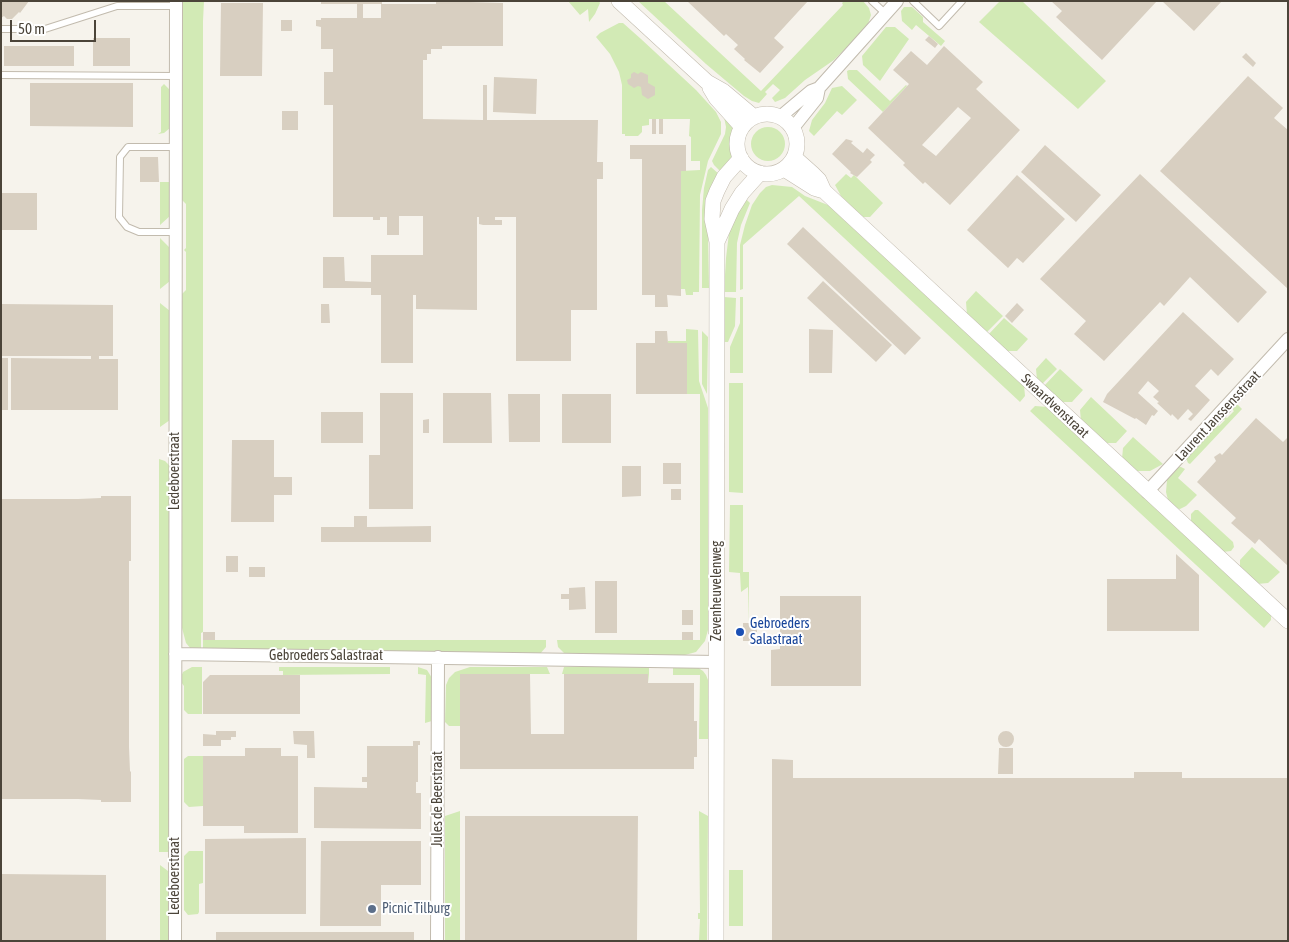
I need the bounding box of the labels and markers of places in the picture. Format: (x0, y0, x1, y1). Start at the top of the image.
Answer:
place label: Gebroeders Salastraat (750, 616, 809, 648)
marker: Gebroeders Salastraat (734, 626, 746, 638)
place label: Picnic Tilburg (382, 901, 450, 917)
marker: Picnic Tilburg (366, 903, 378, 915)

